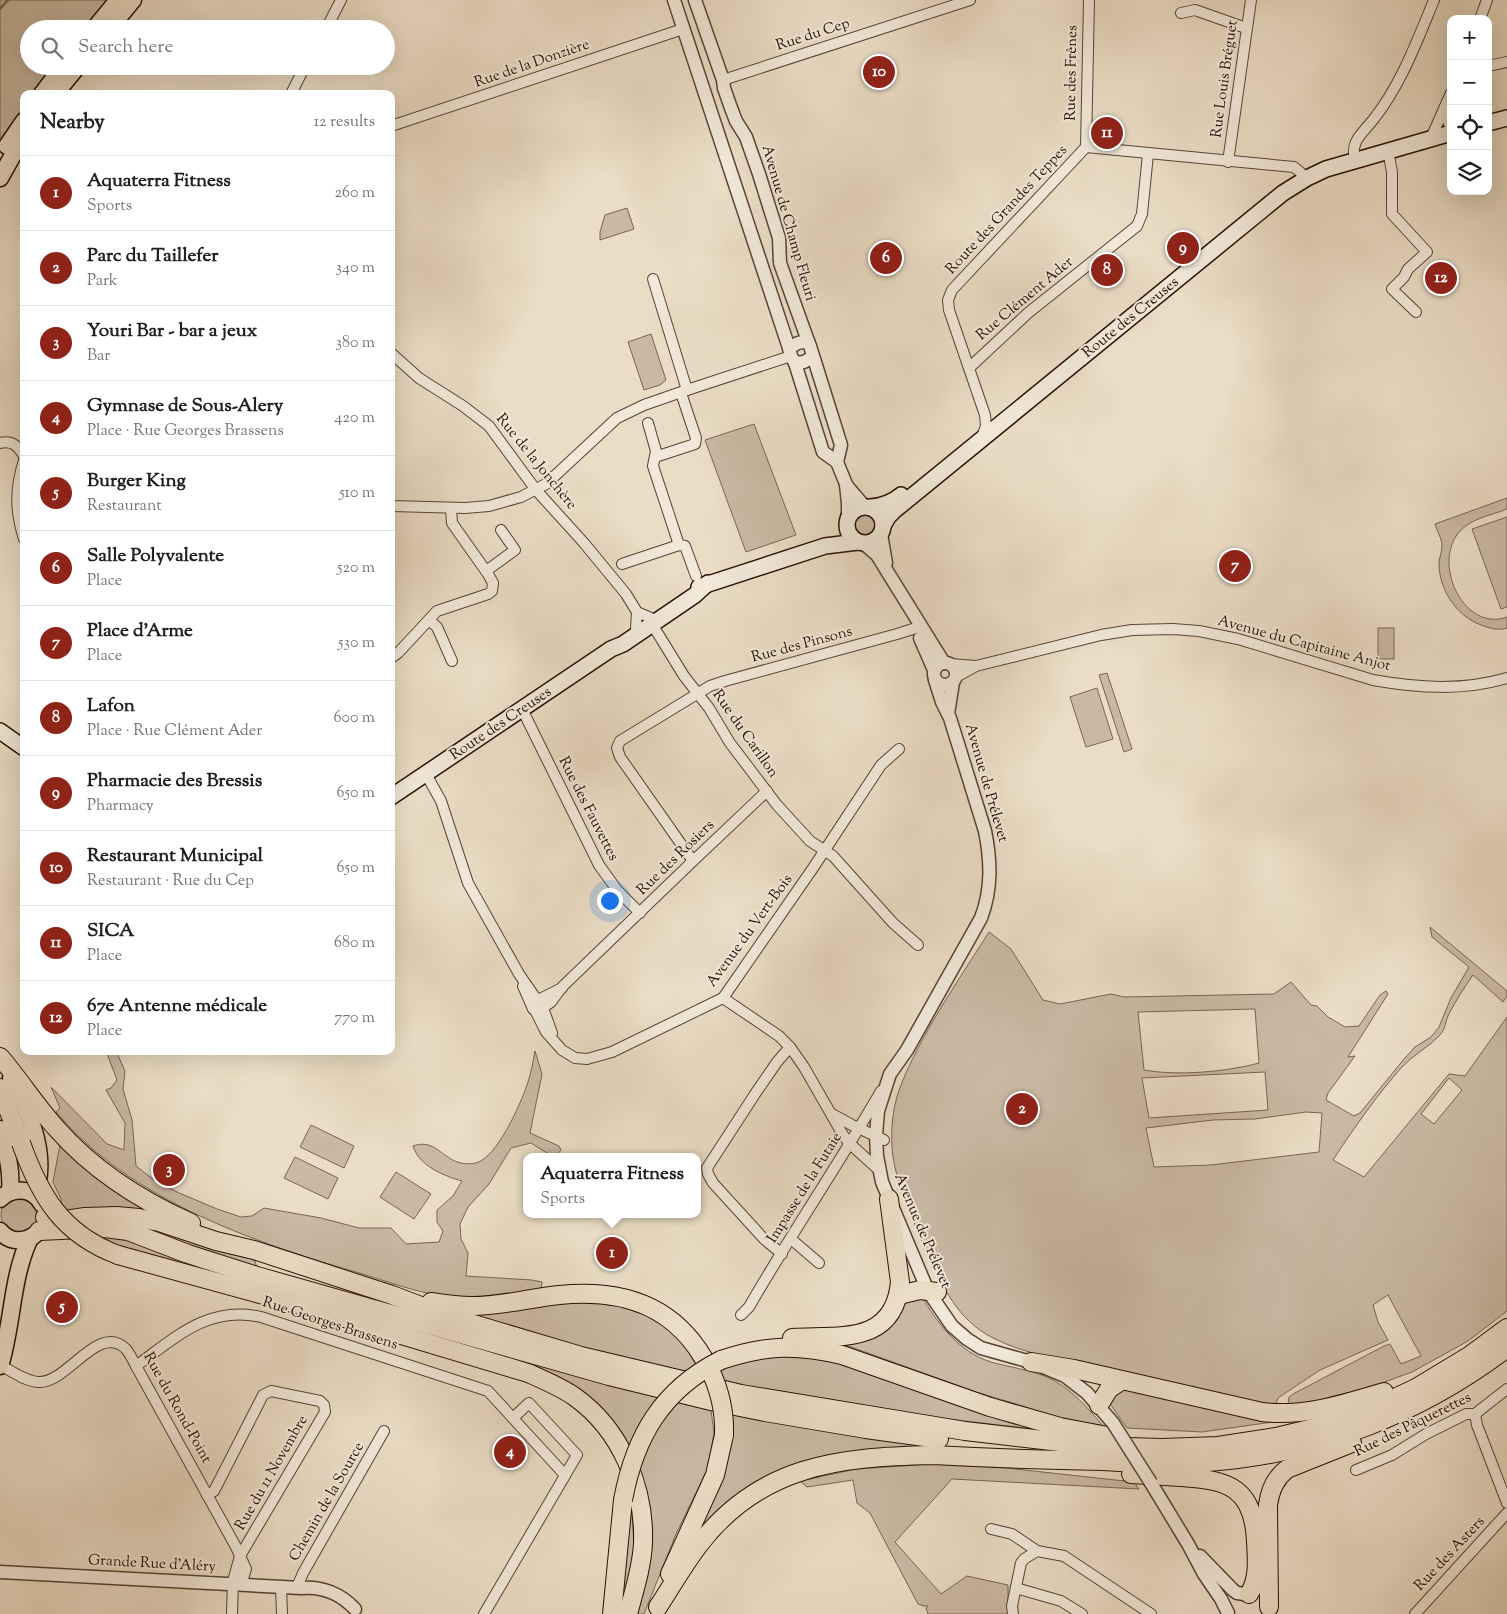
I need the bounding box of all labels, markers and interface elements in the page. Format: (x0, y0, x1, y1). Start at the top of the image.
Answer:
street label: Rue du Cep (774, 13, 852, 57)
map controls (1447, 15, 1492, 195)
button: + (1447, 15, 1492, 60)
street label: Rue Louis Bréguet (1206, 19, 1244, 139)
search box (20, 20, 395, 75)
street label: Rue des Frênes (1061, 25, 1083, 121)
icon: search (38, 34, 66, 62)
text: Search here (78, 34, 173, 61)
street label: Rue de la Donzière (472, 34, 592, 94)
pin: 10 (863, 53, 895, 91)
button: − (1447, 60, 1492, 105)
button: locate (1447, 105, 1492, 150)
text: Nearby (40, 108, 105, 138)
text: 12 results (314, 111, 375, 134)
pin: 11 (1091, 114, 1123, 152)
street label: Route des Grandes Teppes (941, 140, 1073, 279)
street label: Avenue de Champ Fleuri (756, 143, 820, 303)
button: layers (1447, 150, 1492, 195)
text: Aquaterra Fitness (87, 168, 231, 195)
text: 1 (53, 182, 59, 205)
text: 260 m (334, 182, 375, 205)
text: Sports (87, 195, 132, 218)
pin: 9 (1167, 229, 1199, 267)
pin: 6 (870, 239, 902, 277)
text: Parc du Taillefer (87, 243, 219, 270)
pin: 8 (1091, 251, 1123, 289)
street label: Rue Clément Ader (972, 252, 1078, 346)
text: 2 (52, 257, 60, 280)
text: 340 m (336, 257, 375, 280)
pin: 12 (1425, 259, 1457, 297)
text: Park (87, 270, 118, 293)
street label: Route des Creuses (1078, 272, 1184, 364)
text: Youri Bar - bar a jeux (87, 318, 257, 345)
text: 3 (53, 332, 59, 355)
text: 380 m (335, 332, 375, 355)
text: Bar (87, 345, 110, 368)
text: Gymnase de Sous-Alery (87, 393, 283, 420)
text: 4 (52, 407, 60, 430)
text: 420 m (334, 407, 375, 430)
street label: Rue de la Jonchère (491, 409, 581, 515)
text: Place · Rue Georges Brassens (87, 420, 284, 443)
text: Burger King (87, 468, 186, 495)
text: 5 (53, 482, 59, 505)
text: 510 m (339, 482, 375, 505)
text: Restaurant (87, 495, 162, 518)
text: Salle Polyvalente (87, 543, 224, 570)
pin: 7 (1219, 547, 1251, 585)
text: 6 (52, 557, 60, 580)
text: 520 m (337, 557, 375, 580)
text: Place (87, 570, 122, 593)
street label: Avenue du Capitaine Anjot (1215, 611, 1393, 677)
text: Place d'Arme (87, 618, 193, 645)
street label: Rue des Pinsons (749, 621, 855, 669)
text: 7 (52, 632, 60, 655)
text: 530 m (338, 632, 375, 655)
text: Place (87, 645, 122, 668)
street label: Route des Creuses (446, 682, 556, 766)
street label: Rue du Carillon (707, 686, 783, 782)
text: Lafon (87, 693, 135, 720)
text: 8 (52, 707, 60, 730)
text: 600 m (333, 707, 375, 730)
text: Place · Rue Clément Ader (87, 720, 262, 743)
street label: Avenue de Prélevet (959, 721, 1013, 845)
street label: Rue des Fauvettes (553, 753, 623, 865)
text: Pharmacie des Bressis (87, 768, 262, 795)
text: 9 (52, 782, 60, 805)
text: 650 m (336, 782, 375, 805)
text: Pharmacy (87, 795, 154, 818)
street label: Rue des Rosiers (632, 815, 720, 901)
text: Restaurant Municipal (87, 843, 263, 870)
text: 10 (49, 857, 63, 880)
text: 650 m (336, 857, 375, 880)
text: Restaurant · Rue du Cep (87, 870, 254, 893)
street label: Avenue du Vert-Bois (702, 870, 798, 992)
your location (597, 888, 623, 914)
text: SICA (87, 918, 134, 945)
text: 11 (51, 932, 61, 955)
text: 680 m (334, 932, 375, 955)
text: Place (87, 945, 122, 968)
text: 67e Antenne médicale (87, 993, 267, 1020)
text: 12 (50, 1007, 62, 1030)
text: 770 m (334, 1007, 375, 1030)
text: Place (87, 1020, 122, 1043)
pin: 2 (1006, 1090, 1038, 1128)
street label: Impasse de la Futaie (762, 1129, 848, 1247)
pin: 3 (153, 1151, 185, 1189)
popup (523, 1153, 701, 1218)
text: Aquaterra Fitness (540, 1161, 684, 1188)
street label: Avenue de Prélevet (888, 1170, 956, 1292)
text: Sports (540, 1188, 585, 1211)
pin: 1 (596, 1234, 628, 1272)
pin: 5 (46, 1288, 78, 1326)
street label: Rue Georges Brassens (260, 1292, 400, 1356)
street label: Rue du Rond-Point (138, 1349, 216, 1467)
street label: Rue des Pâquerettes (1351, 1387, 1475, 1463)
street label: Rue du 11 Novembre (230, 1412, 314, 1534)
pin: 4 (494, 1433, 526, 1471)
street label: Chemin de la Source (284, 1439, 370, 1565)
street label: Rue des Asters (1410, 1512, 1490, 1596)
street label: Grande Rue d'Aléry (87, 1550, 217, 1578)

